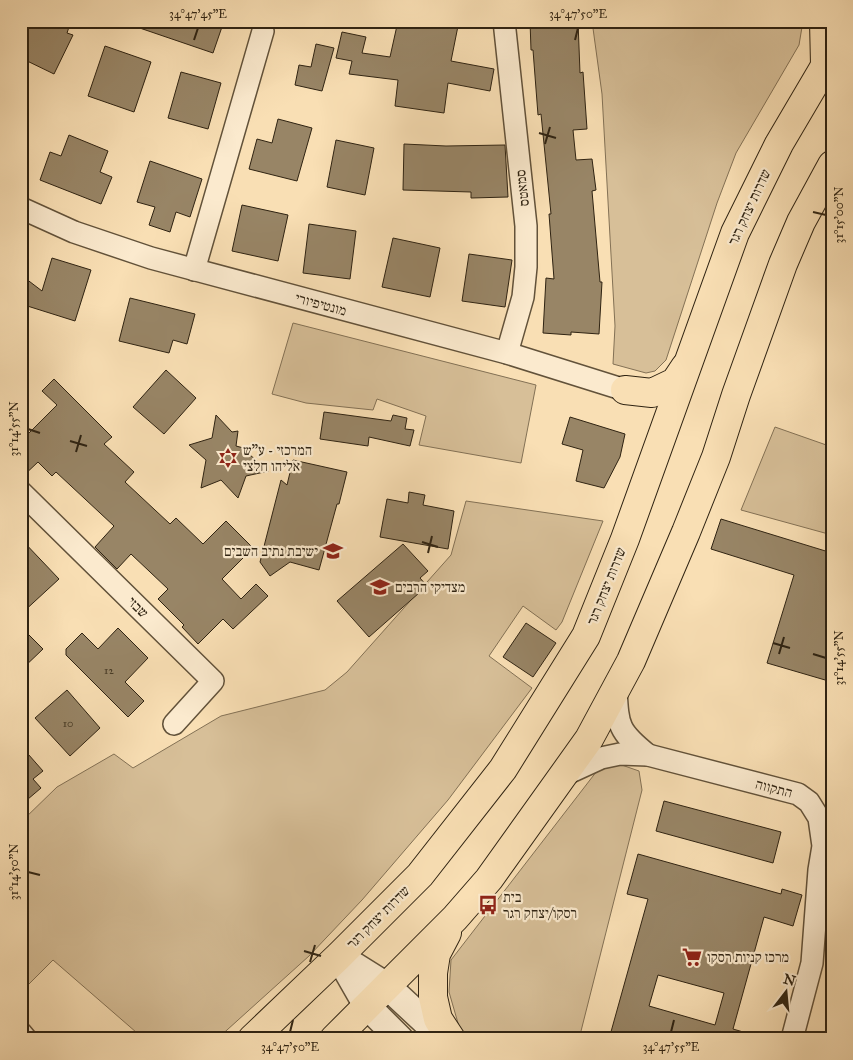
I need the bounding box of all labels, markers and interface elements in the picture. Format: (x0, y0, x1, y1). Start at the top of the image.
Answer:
text: 34°47'45"E (169, 7, 227, 21)
text: 34°47'50"E (549, 7, 607, 21)
street label: שדרות יצחק רגר (724, 166, 775, 248)
street label: סמאטס (512, 169, 533, 207)
text: 31°15'00"N (832, 187, 846, 243)
street label: מונטיפיורי (293, 289, 348, 319)
text: 31°14'55"N (7, 401, 21, 457)
place label: המרכזי - ע"ש אליהו חלצי (243, 442, 312, 475)
synagogue icon: המרכזי - ע"ש אליהו חלצי (217, 447, 239, 469)
school or university icon: ישיבת נתיב השבים (322, 540, 344, 562)
place label: ישיבת נתיב השבים (224, 543, 318, 560)
street label: שדרות יצחק רגר (583, 545, 630, 627)
school or university icon: מצדיקי הרבים (369, 576, 391, 598)
place label: מצדיקי הרבים (395, 579, 465, 596)
street label: שבזי (124, 593, 152, 622)
text: 31°14'55"N (832, 630, 846, 686)
house number: 12 (104, 664, 114, 677)
house number: 10 (63, 717, 73, 730)
street label: התקווה (754, 775, 794, 802)
text: 31°14'50"N (7, 844, 21, 900)
street label: שדרות יצחק רגר (343, 882, 414, 952)
place label: בית רסקו/יצחק רגר (503, 889, 577, 922)
bus stop icon: בית רסקו/יצחק רגר (477, 894, 499, 916)
supermarket icon: מרכז קניות רסקו (681, 946, 703, 968)
place label: מרכז קניות רסקו (707, 949, 789, 966)
north arrow (760, 968, 810, 1018)
text: N (781, 970, 798, 990)
text: 34°47'50"E (261, 1040, 319, 1054)
text: 34°47'55"E (643, 1040, 700, 1054)

